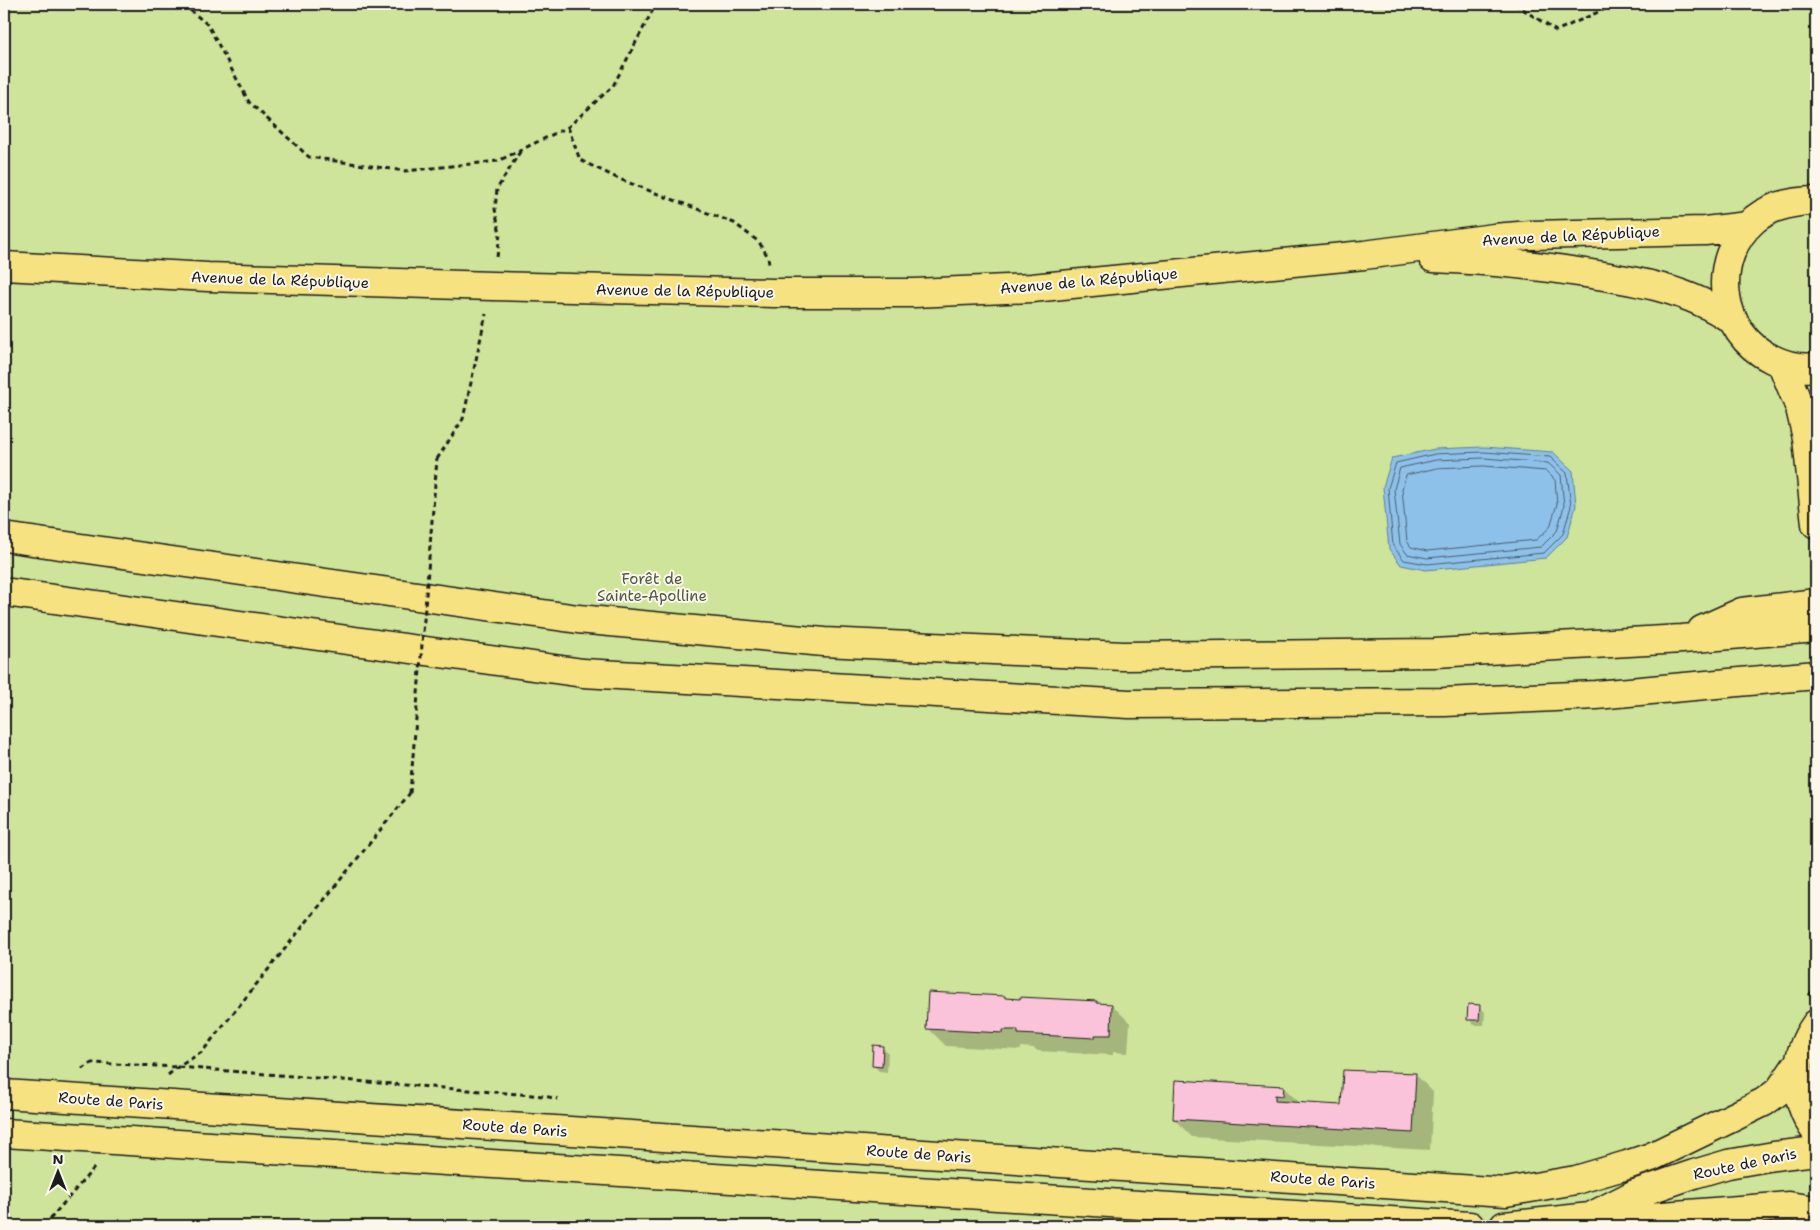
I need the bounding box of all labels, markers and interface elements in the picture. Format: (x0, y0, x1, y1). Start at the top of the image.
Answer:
street label: Avenue de la République (1481, 221, 1661, 251)
street label: Avenue de la République (999, 263, 1179, 299)
street label: Avenue de la République (191, 267, 369, 293)
street label: Avenue de la République (596, 279, 774, 303)
park label: Forêt de Sainte-Apolline (597, 569, 707, 606)
street label: Route de Paris (58, 1087, 164, 1115)
street label: Route de Paris (462, 1114, 568, 1142)
street label: Route de Paris (866, 1140, 972, 1168)
street label: Route de Paris (1691, 1143, 1799, 1185)
north arrow (32, 1148, 82, 1198)
text: N (52, 1150, 64, 1168)
street label: Route de Paris (1270, 1166, 1376, 1194)

